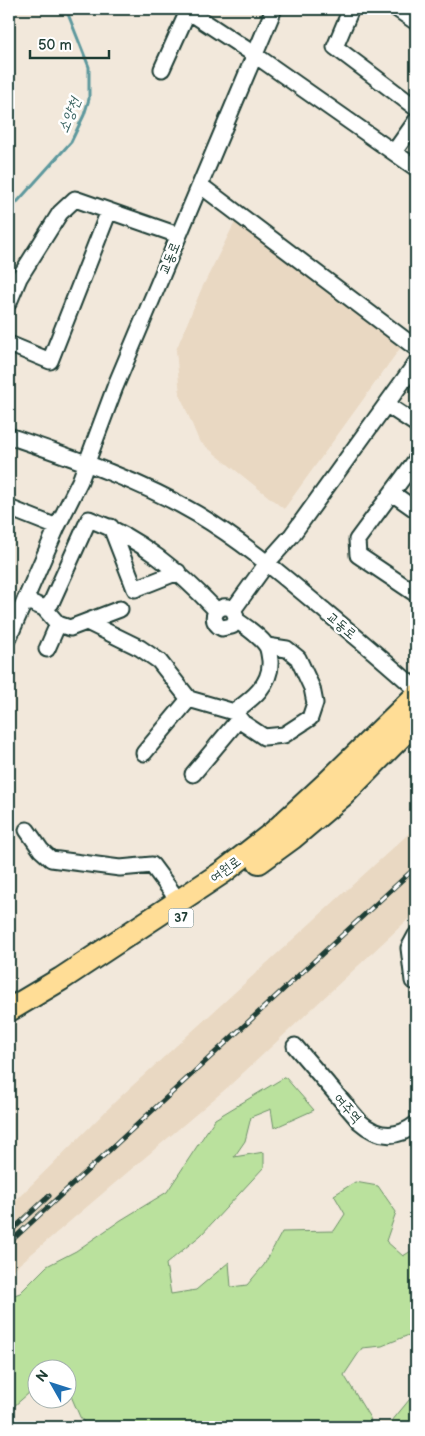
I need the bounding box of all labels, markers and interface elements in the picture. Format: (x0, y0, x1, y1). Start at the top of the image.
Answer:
scale bar (30, 28, 109, 60)
text: 50 m (38, 36, 72, 55)
water label: 소양천 (54, 93, 86, 136)
street label: 교동로 (155, 239, 184, 277)
street label: 교동로 (323, 608, 360, 643)
street label: 여원로 (207, 853, 244, 886)
road number: 37 (168, 908, 194, 928)
street label: 여주역 (330, 1090, 365, 1127)
north arrow (28, 1358, 78, 1408)
text: N (32, 1367, 52, 1386)

